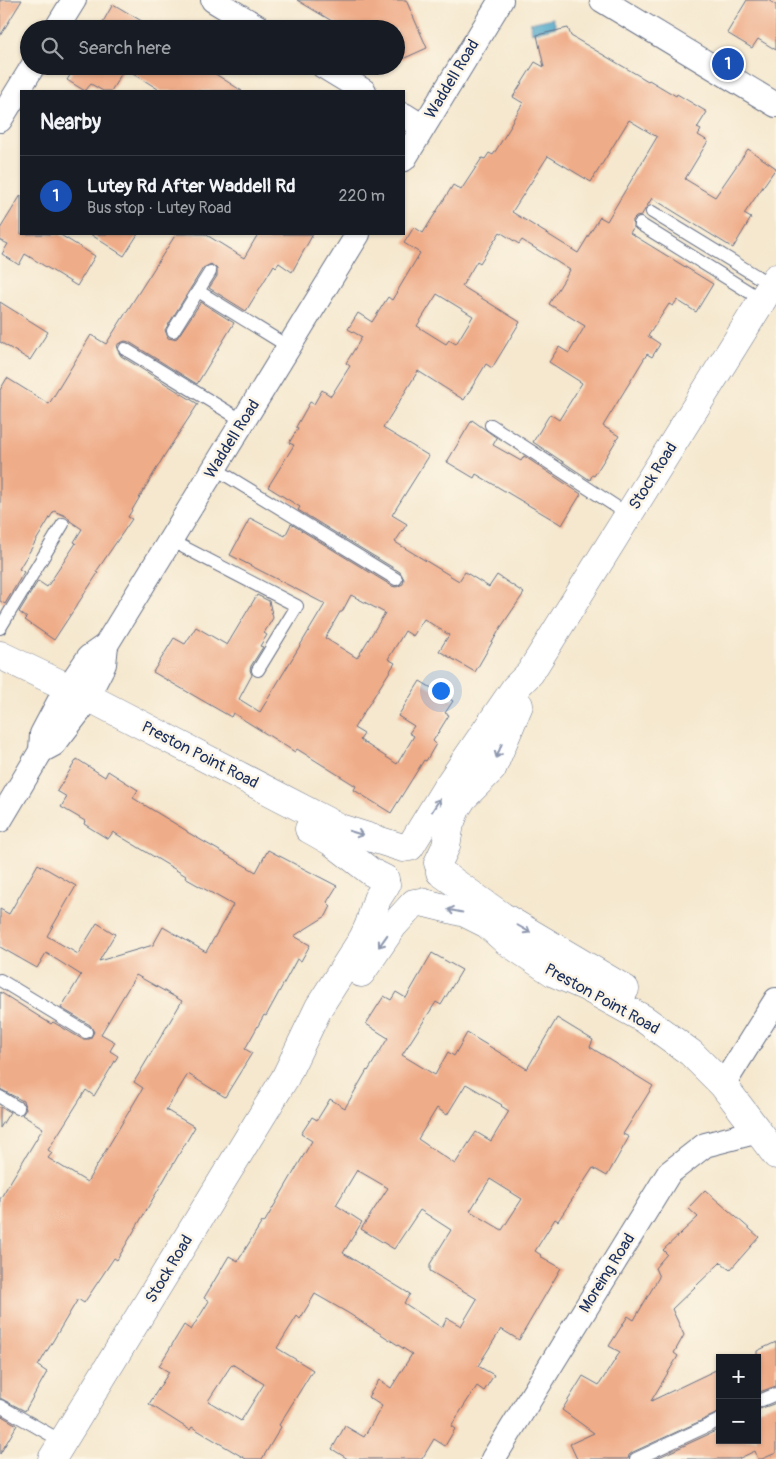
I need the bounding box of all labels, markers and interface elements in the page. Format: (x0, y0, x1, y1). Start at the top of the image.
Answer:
search box (20, 20, 405, 75)
icon: search (38, 34, 66, 62)
text: Search here (78, 36, 171, 60)
street label: Waddell Road (420, 36, 484, 122)
pin: 1 (712, 45, 744, 83)
text: Nearby (40, 109, 101, 136)
text: Lutey Rd After Waddell Rd (87, 174, 296, 198)
text: 1 (53, 186, 59, 206)
text: 220 m (339, 186, 385, 206)
text: Bus stop · Lutey Road (87, 198, 232, 218)
street label: Waddell Road (200, 396, 264, 482)
street label: Stock Road (624, 439, 682, 513)
your location (428, 678, 454, 704)
street label: Preston Point Road (138, 717, 262, 793)
one-way arrow (494, 743, 503, 758)
one-way arrow (431, 799, 441, 813)
one-way arrow (348, 829, 364, 839)
one-way arrow (447, 905, 463, 915)
one-way arrow (517, 924, 532, 934)
one-way arrow (378, 934, 388, 948)
street label: Preston Point Road (541, 959, 663, 1039)
street label: Moreing Road (575, 1230, 639, 1316)
street label: Stock Road (141, 1231, 197, 1307)
map controls (716, 1354, 761, 1444)
button: + (716, 1354, 761, 1399)
button: − (716, 1399, 761, 1444)

